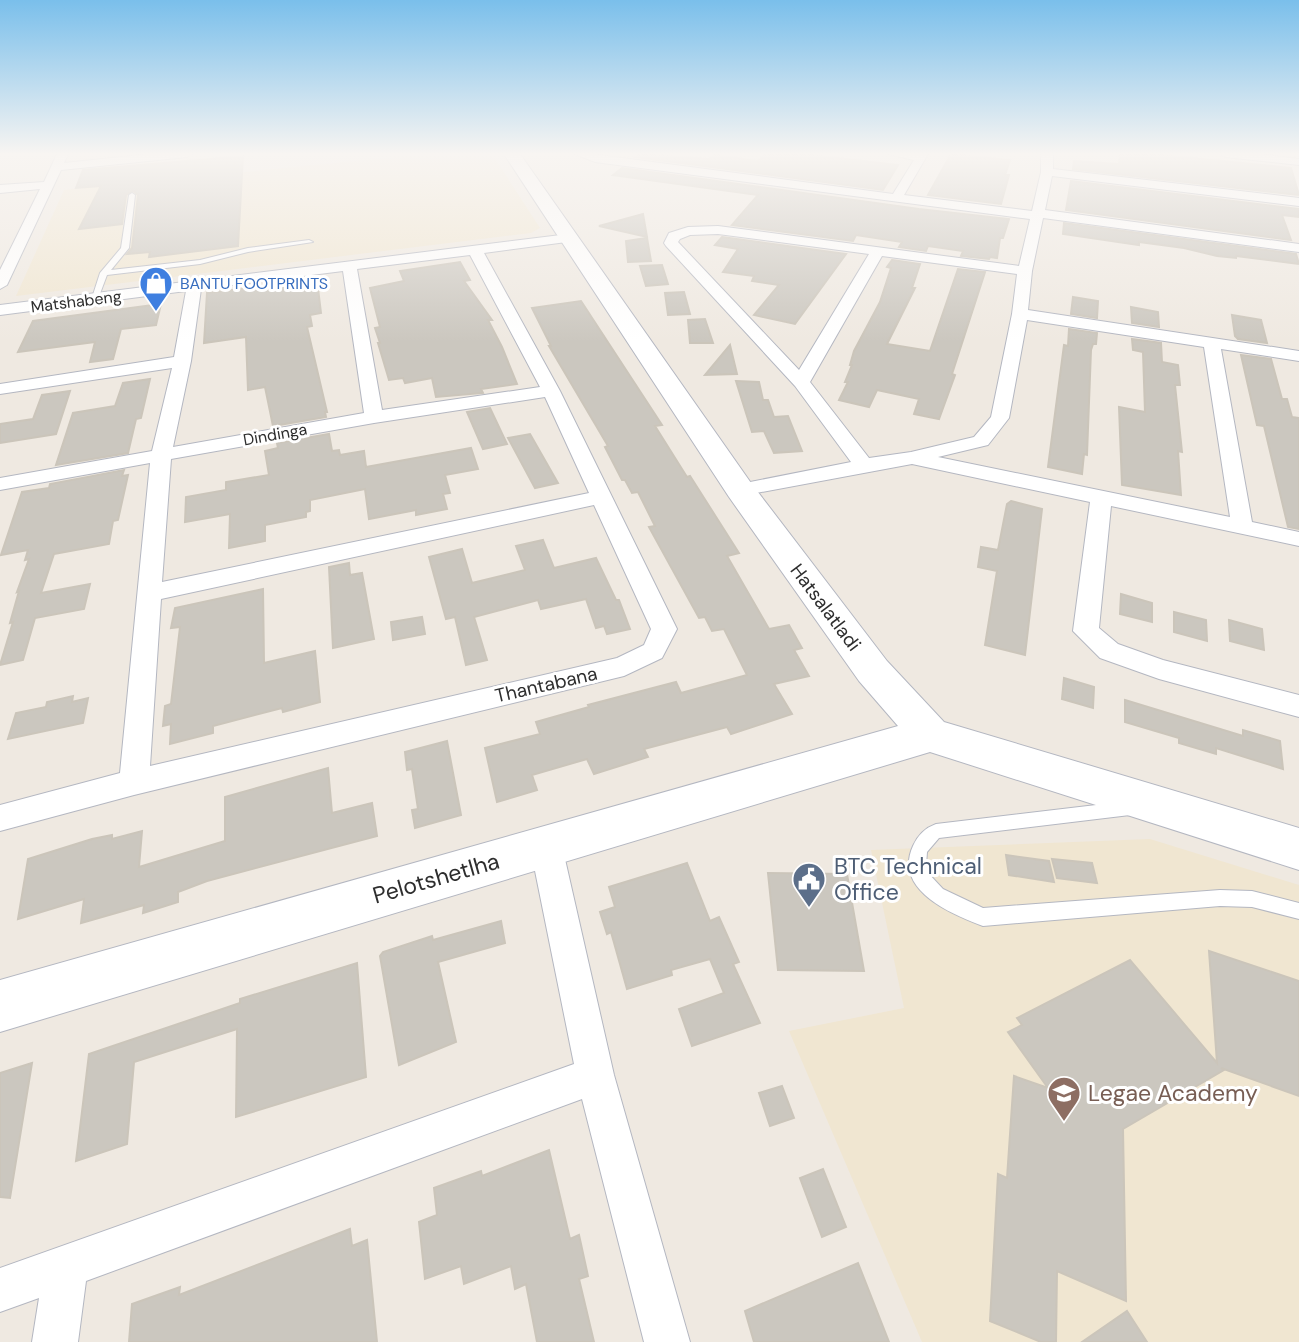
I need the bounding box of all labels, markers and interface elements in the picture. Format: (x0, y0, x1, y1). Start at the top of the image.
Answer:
shop icon: BANTU FOOTPRINTS (137, 264, 175, 313)
place label: BANTU FOOTPRINTS (180, 273, 328, 294)
street label: Matshabeng (29, 285, 123, 317)
street label: Dindinga (241, 419, 309, 450)
street label: Hatsalatladi (785, 559, 867, 656)
street label: Thantabana (493, 661, 600, 708)
street label: Pelotshetlha (369, 846, 503, 910)
place label: BTC Technical Office (834, 851, 982, 907)
public building icon: BTC Technical Office (790, 860, 828, 909)
school or university icon: Legae Academy (1045, 1074, 1083, 1123)
place label: Legae Academy (1088, 1078, 1258, 1108)

